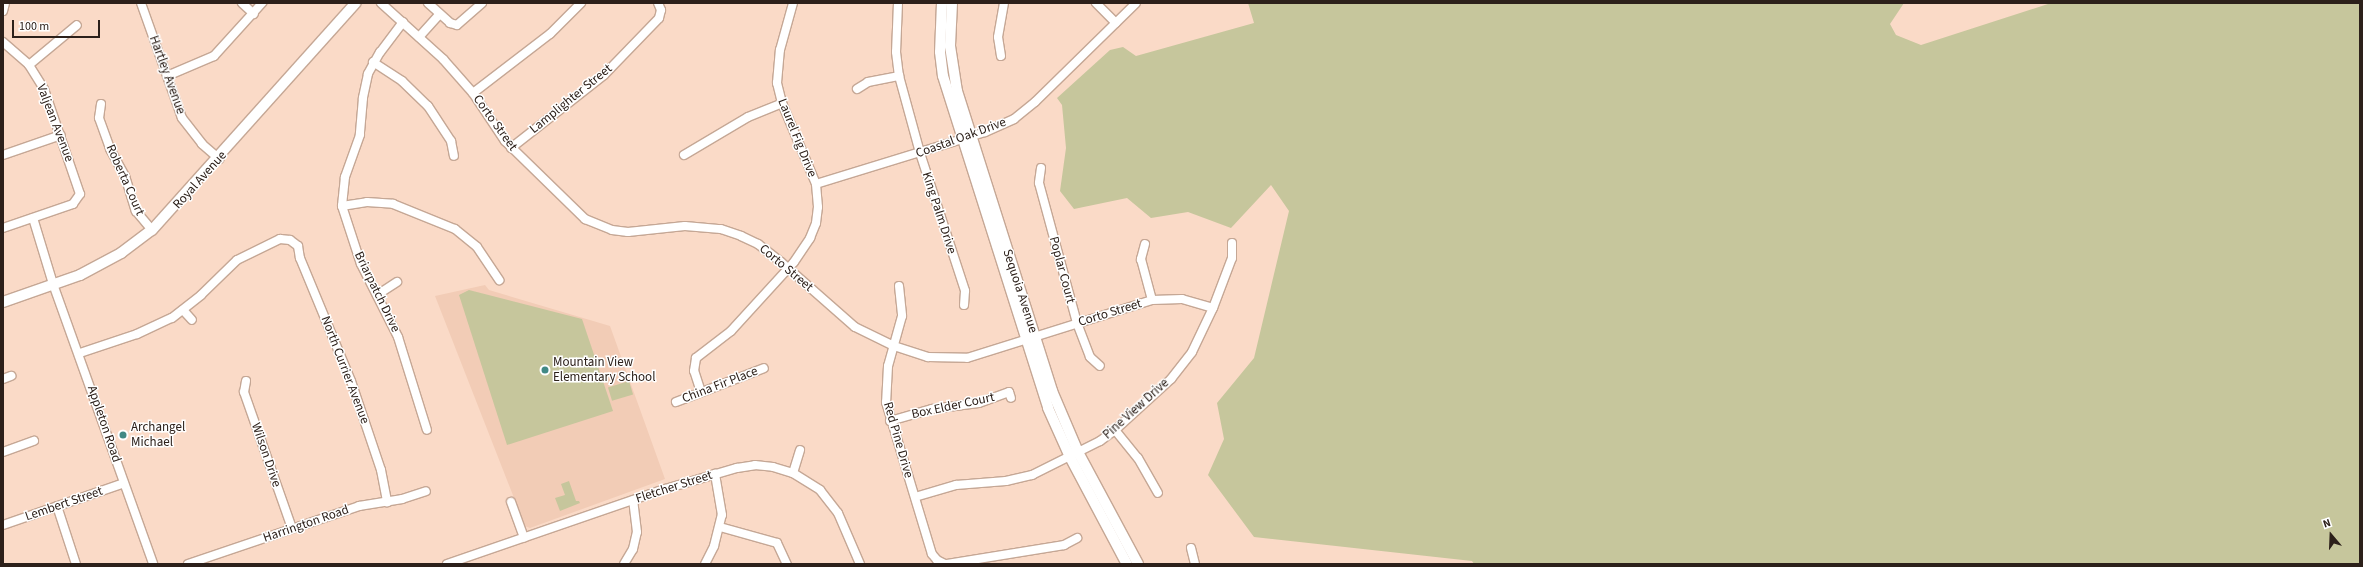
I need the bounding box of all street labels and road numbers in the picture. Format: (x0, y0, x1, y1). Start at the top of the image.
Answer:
street label: Hartley Avenue (146, 34, 188, 116)
street label: Lamplighter Street (527, 61, 615, 137)
street label: Valjean Avenue (33, 82, 77, 164)
street label: Corto Street (469, 92, 521, 154)
street label: Laurel Fig Drive (774, 96, 820, 180)
street label: Coastal Oak Drive (914, 114, 1008, 162)
street label: Roberta Court (102, 142, 148, 218)
street label: Royal Avenue (170, 148, 230, 212)
street label: King Palm Drive (918, 170, 960, 256)
street label: Poplar Court (1046, 235, 1078, 305)
street label: Corto Street (756, 241, 816, 295)
street label: Sequoia Avenue (999, 247, 1041, 335)
street label: Briarpatch Drive (351, 249, 403, 335)
street label: Corto Street (1076, 296, 1144, 330)
street label: North Currier Avenue (317, 314, 373, 426)
street label: China Fir Place (680, 363, 760, 407)
street label: Pine View Drive (1100, 375, 1172, 443)
street label: Appleton Road (84, 384, 124, 464)
street label: Box Elder Court (910, 390, 996, 422)
street label: Red Pine Drive (880, 400, 916, 480)
street label: Wilson Drive (248, 421, 284, 489)
street label: Fletcher Street (634, 467, 714, 507)
street label: Lembert Street (23, 483, 105, 525)
street label: Harrington Road (261, 502, 351, 546)

